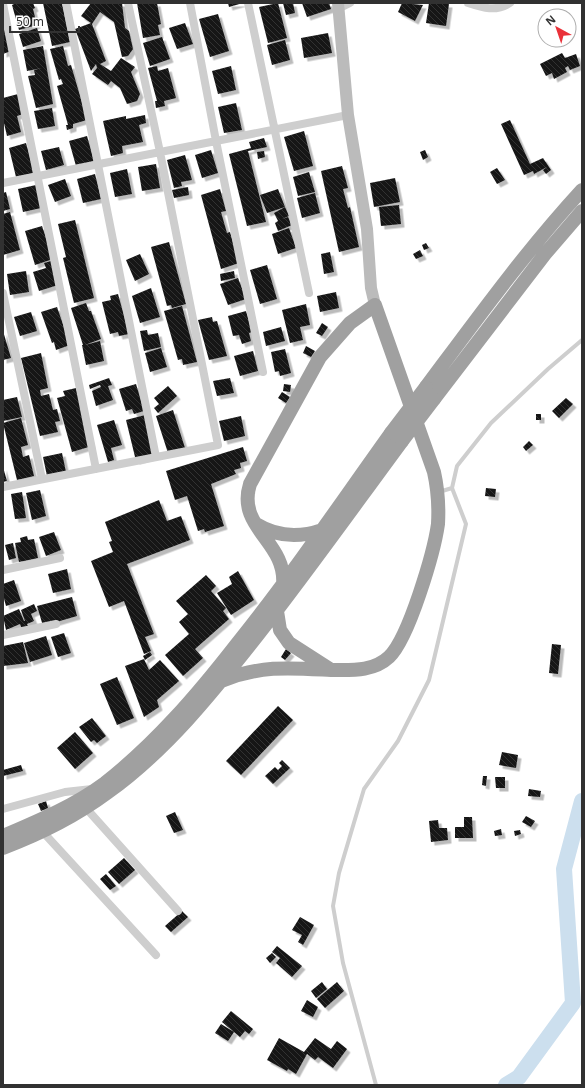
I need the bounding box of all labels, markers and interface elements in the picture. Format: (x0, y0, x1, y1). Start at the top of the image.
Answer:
scale bar (10, 8, 79, 34)
north arrow (537, 8, 577, 48)
text: N (542, 11, 559, 29)
text: 50 m (16, 13, 44, 30)

